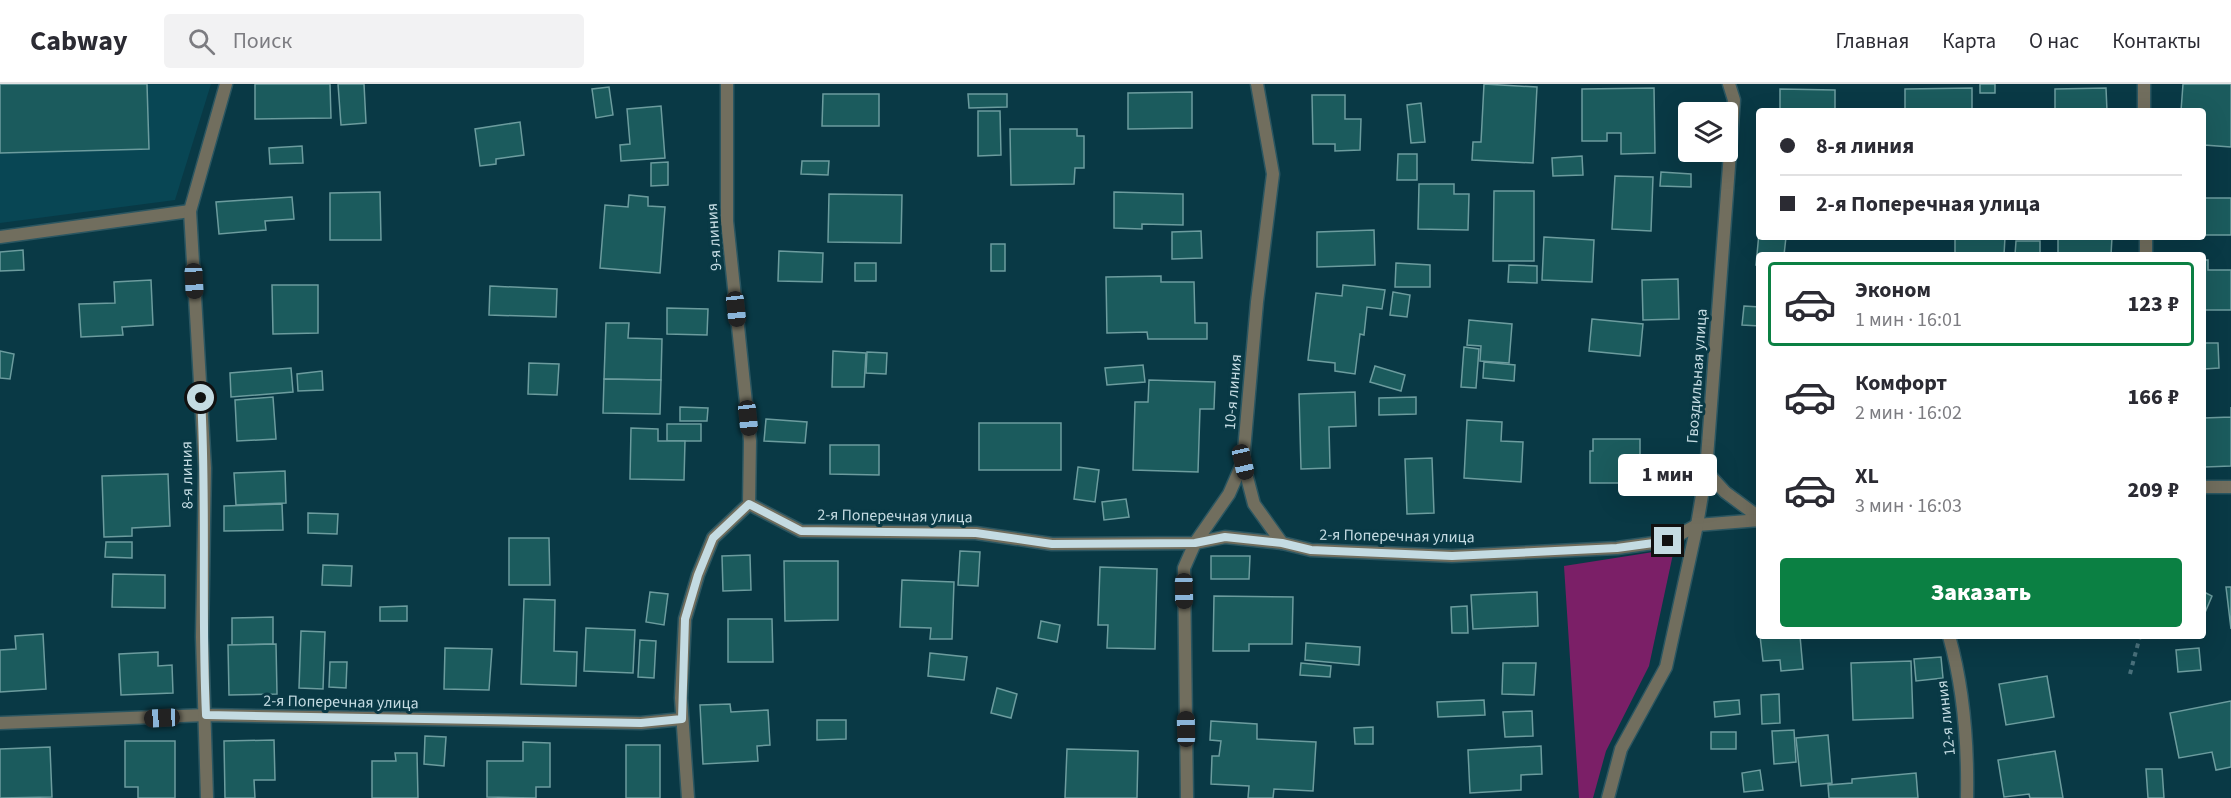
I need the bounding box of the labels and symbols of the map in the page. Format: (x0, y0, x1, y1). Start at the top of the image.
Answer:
street label: 9-я линия (701, 202, 727, 272)
car (184, 263, 204, 299)
car (725, 290, 747, 328)
street label: Гвоздильная улица (1681, 308, 1713, 444)
street label: 10-я линия (1219, 353, 1247, 431)
route start (187, 384, 214, 411)
car (737, 399, 759, 437)
street label: 8-я линия (175, 441, 199, 509)
car (1230, 442, 1256, 482)
callout: 1 мин (1618, 454, 1718, 496)
street label: 2-я Поперечная улица (817, 504, 973, 528)
street label: 2-я Поперечная улица (1319, 524, 1475, 548)
route end (1654, 527, 1681, 554)
car (1175, 573, 1193, 609)
street label: 12-я линия (1931, 679, 1961, 757)
street label: 2-я Поперечная улица (263, 690, 419, 714)
car (144, 708, 180, 728)
car (1177, 711, 1195, 747)

